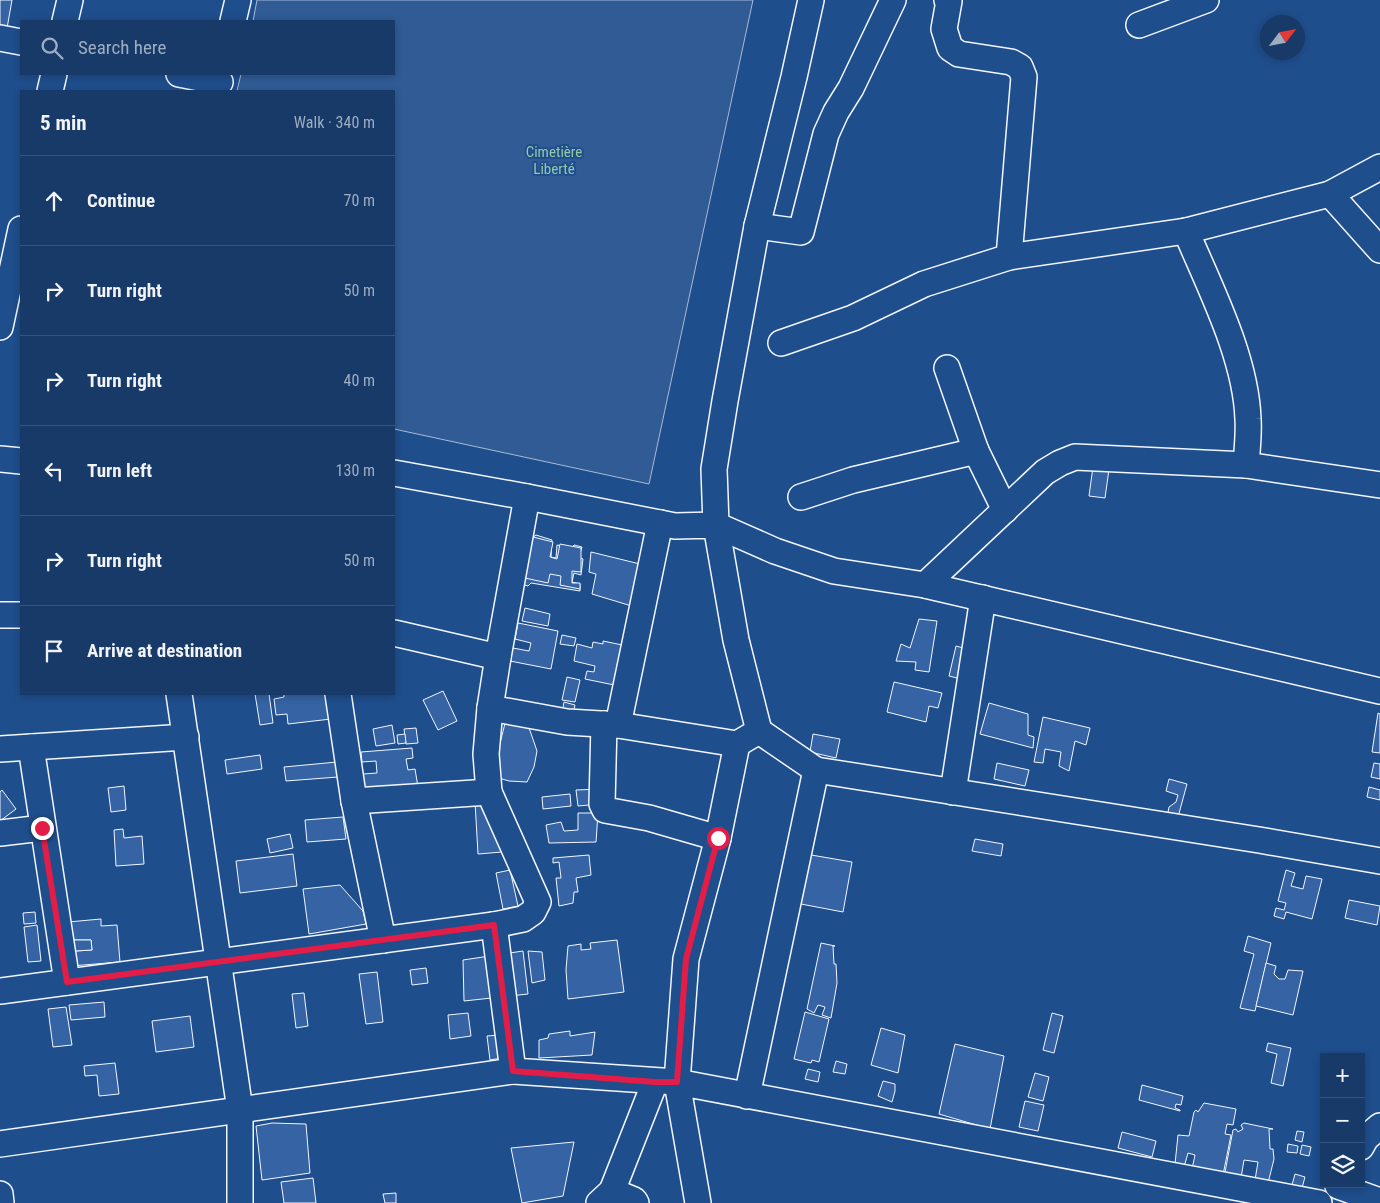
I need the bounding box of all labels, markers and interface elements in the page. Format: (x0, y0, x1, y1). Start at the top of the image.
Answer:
north arrow (1260, 15, 1305, 60)
search box (20, 20, 395, 75)
icon: search (38, 34, 66, 62)
text: Search here (78, 36, 166, 59)
text: 5 min (40, 111, 87, 135)
text: Walk · 340 m (294, 113, 375, 132)
park label: Cimetière Liberté (526, 143, 582, 178)
icon: ahead (40, 187, 68, 215)
text: Continue (87, 189, 155, 212)
text: 70 m (343, 191, 375, 210)
icon: right (40, 277, 68, 305)
text: Turn right (87, 279, 162, 302)
text: 50 m (343, 281, 375, 300)
icon: right (40, 367, 68, 395)
text: Turn right (87, 369, 162, 392)
text: 40 m (343, 371, 375, 390)
icon: left (40, 457, 68, 485)
text: Turn left (87, 459, 152, 482)
text: 130 m (336, 461, 375, 480)
icon: right (40, 547, 68, 575)
text: Turn right (87, 549, 162, 572)
text: 50 m (343, 551, 375, 570)
icon: arrive (40, 637, 68, 665)
text: Arrive at destination (87, 639, 242, 662)
route end (31, 817, 54, 840)
route start (707, 827, 730, 850)
map controls (1320, 1053, 1365, 1188)
button: + (1320, 1053, 1365, 1098)
button: − (1320, 1098, 1365, 1143)
button: layers (1320, 1143, 1365, 1188)

